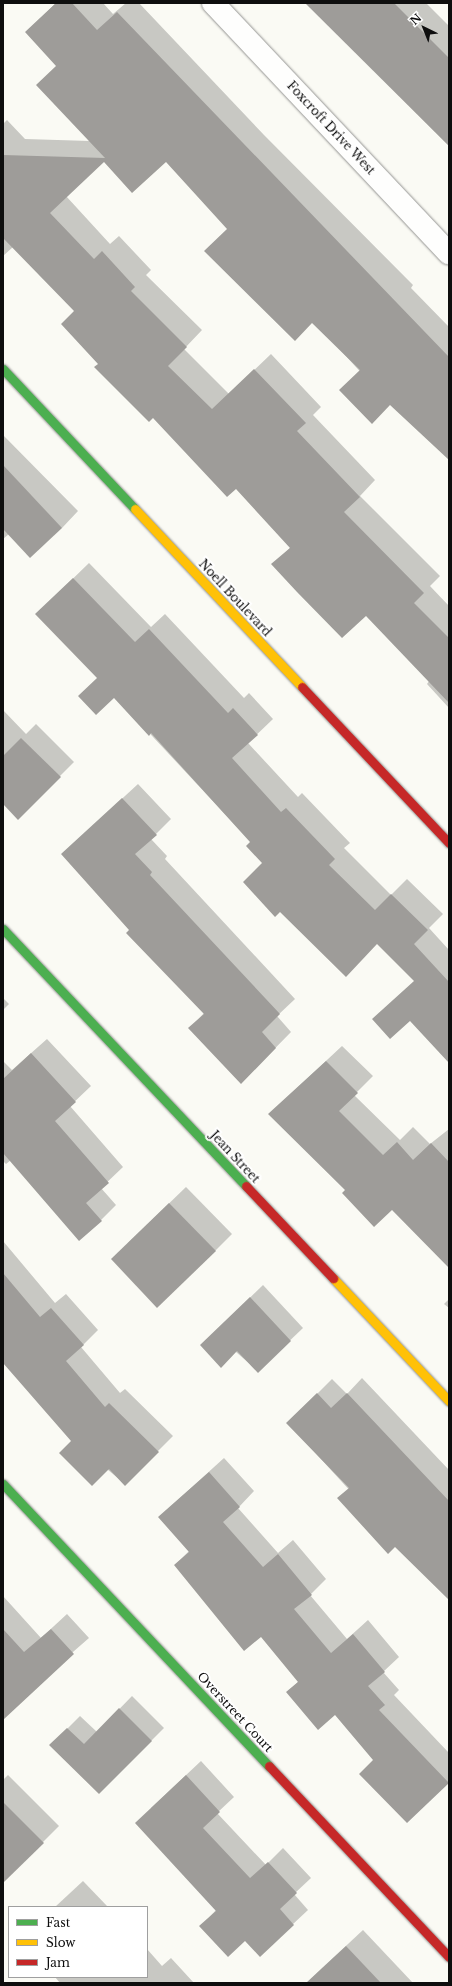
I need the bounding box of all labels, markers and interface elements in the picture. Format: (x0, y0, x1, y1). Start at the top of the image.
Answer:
north arrow (404, 8, 444, 48)
text: N (407, 11, 424, 28)
street label: Foxcroft Drive West (284, 78, 378, 178)
street label: Noell Boulevard (196, 557, 274, 639)
street label: Jean Street (207, 1128, 263, 1186)
street label: Overstreet Court (194, 1669, 276, 1755)
legend (8, 1906, 148, 1978)
text: Fast (46, 1915, 70, 1930)
text: Slow (46, 1935, 75, 1950)
text: Jam (46, 1955, 70, 1970)

